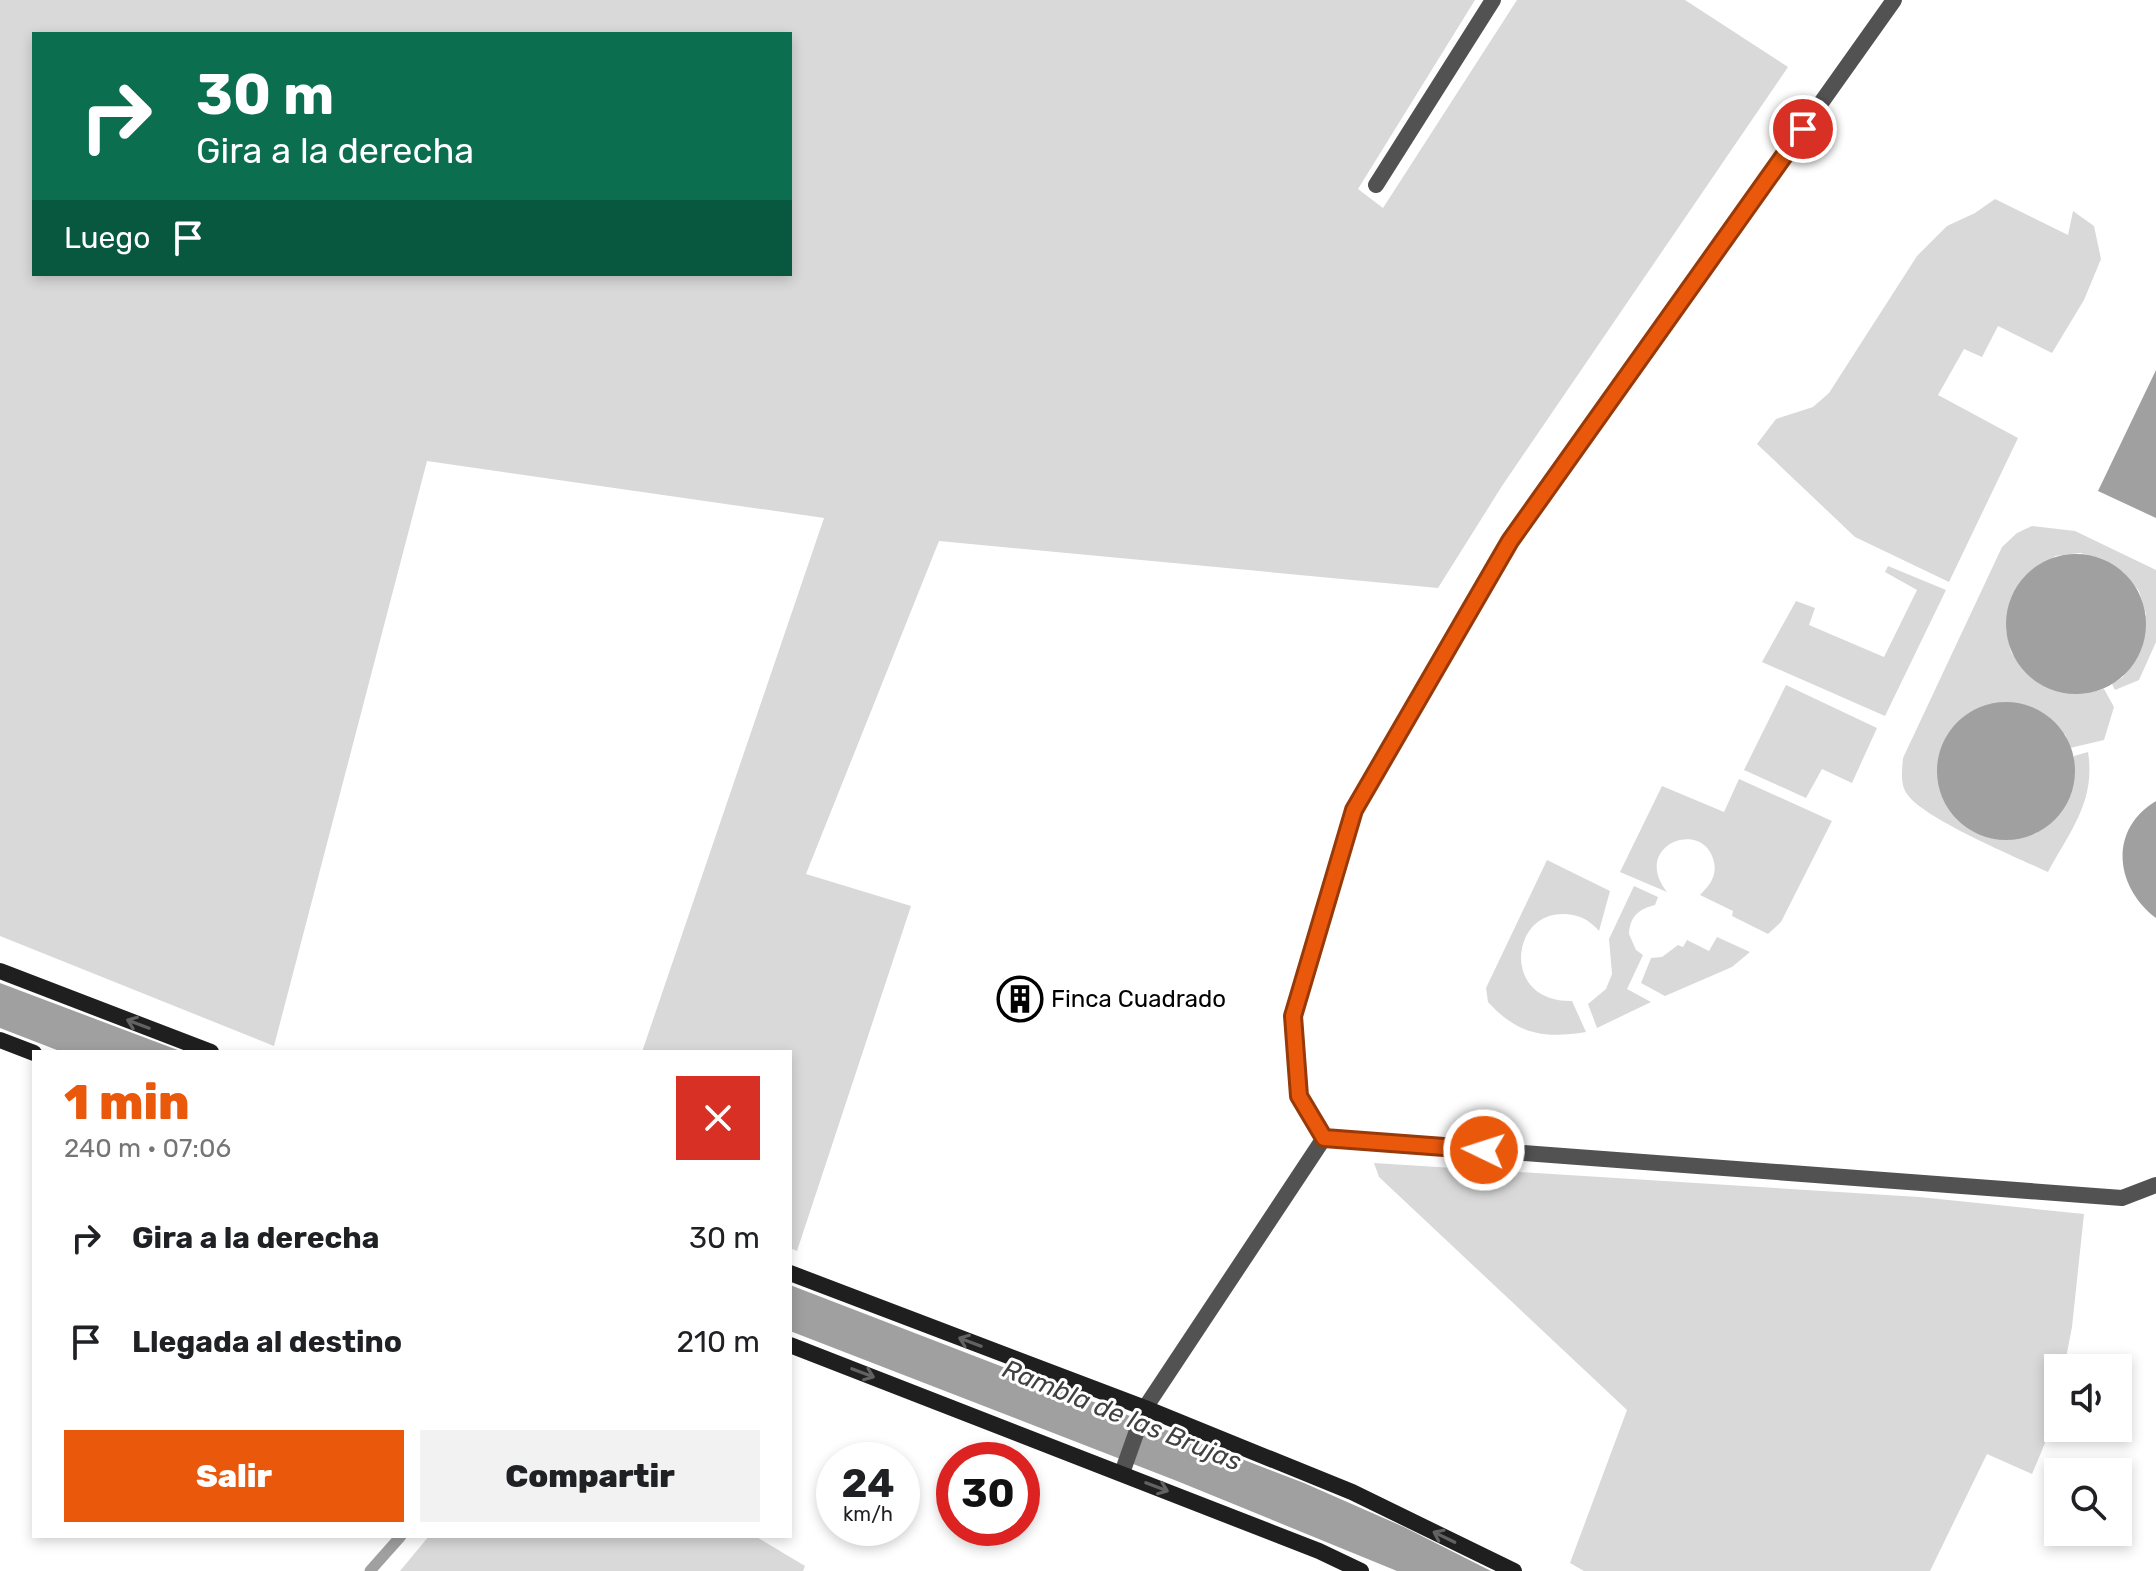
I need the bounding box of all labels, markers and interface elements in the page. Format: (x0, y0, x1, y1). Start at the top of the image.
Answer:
text: 30 m (196, 62, 334, 128)
icon: right (64, 64, 168, 168)
pin (1769, 95, 1837, 163)
icon: arrive (1781, 107, 1825, 151)
text: Gira a la derecha (196, 129, 474, 172)
icon: arrive (166, 216, 210, 260)
text: Luego (64, 220, 150, 256)
building icon: Finca Cuadrado (996, 975, 1044, 1023)
place label: Finca Cuadrado (1051, 985, 1226, 1013)
one-way arrow (126, 1016, 151, 1030)
text: 1 min (64, 1074, 190, 1131)
button: close (676, 1076, 760, 1160)
position arrow (1442, 1108, 1526, 1192)
text: 240 m · 07:06 (64, 1133, 231, 1164)
icon: right (64, 1216, 108, 1260)
text: Gira a la derecha (132, 1220, 379, 1256)
text: 30 m (689, 1220, 760, 1256)
icon: arrive (64, 1320, 108, 1364)
text: Llegada al destino (132, 1324, 402, 1360)
text: 210 m (676, 1324, 760, 1360)
one-way arrow (959, 1334, 983, 1348)
water label: Rambla de las Brujas (998, 1353, 1246, 1478)
map controls (2044, 1354, 2132, 1546)
button: sound (2044, 1354, 2132, 1442)
one-way arrow (850, 1367, 875, 1381)
button: Salir (64, 1430, 404, 1522)
button: Compartir (420, 1430, 760, 1522)
speed limit sign: 30 (936, 1442, 1040, 1546)
button: search (2044, 1458, 2132, 1546)
text: 24 (841, 1460, 895, 1507)
one-way arrow (1144, 1481, 1169, 1496)
text: km/h (843, 1502, 893, 1526)
one-way arrow (1432, 1529, 1456, 1544)

